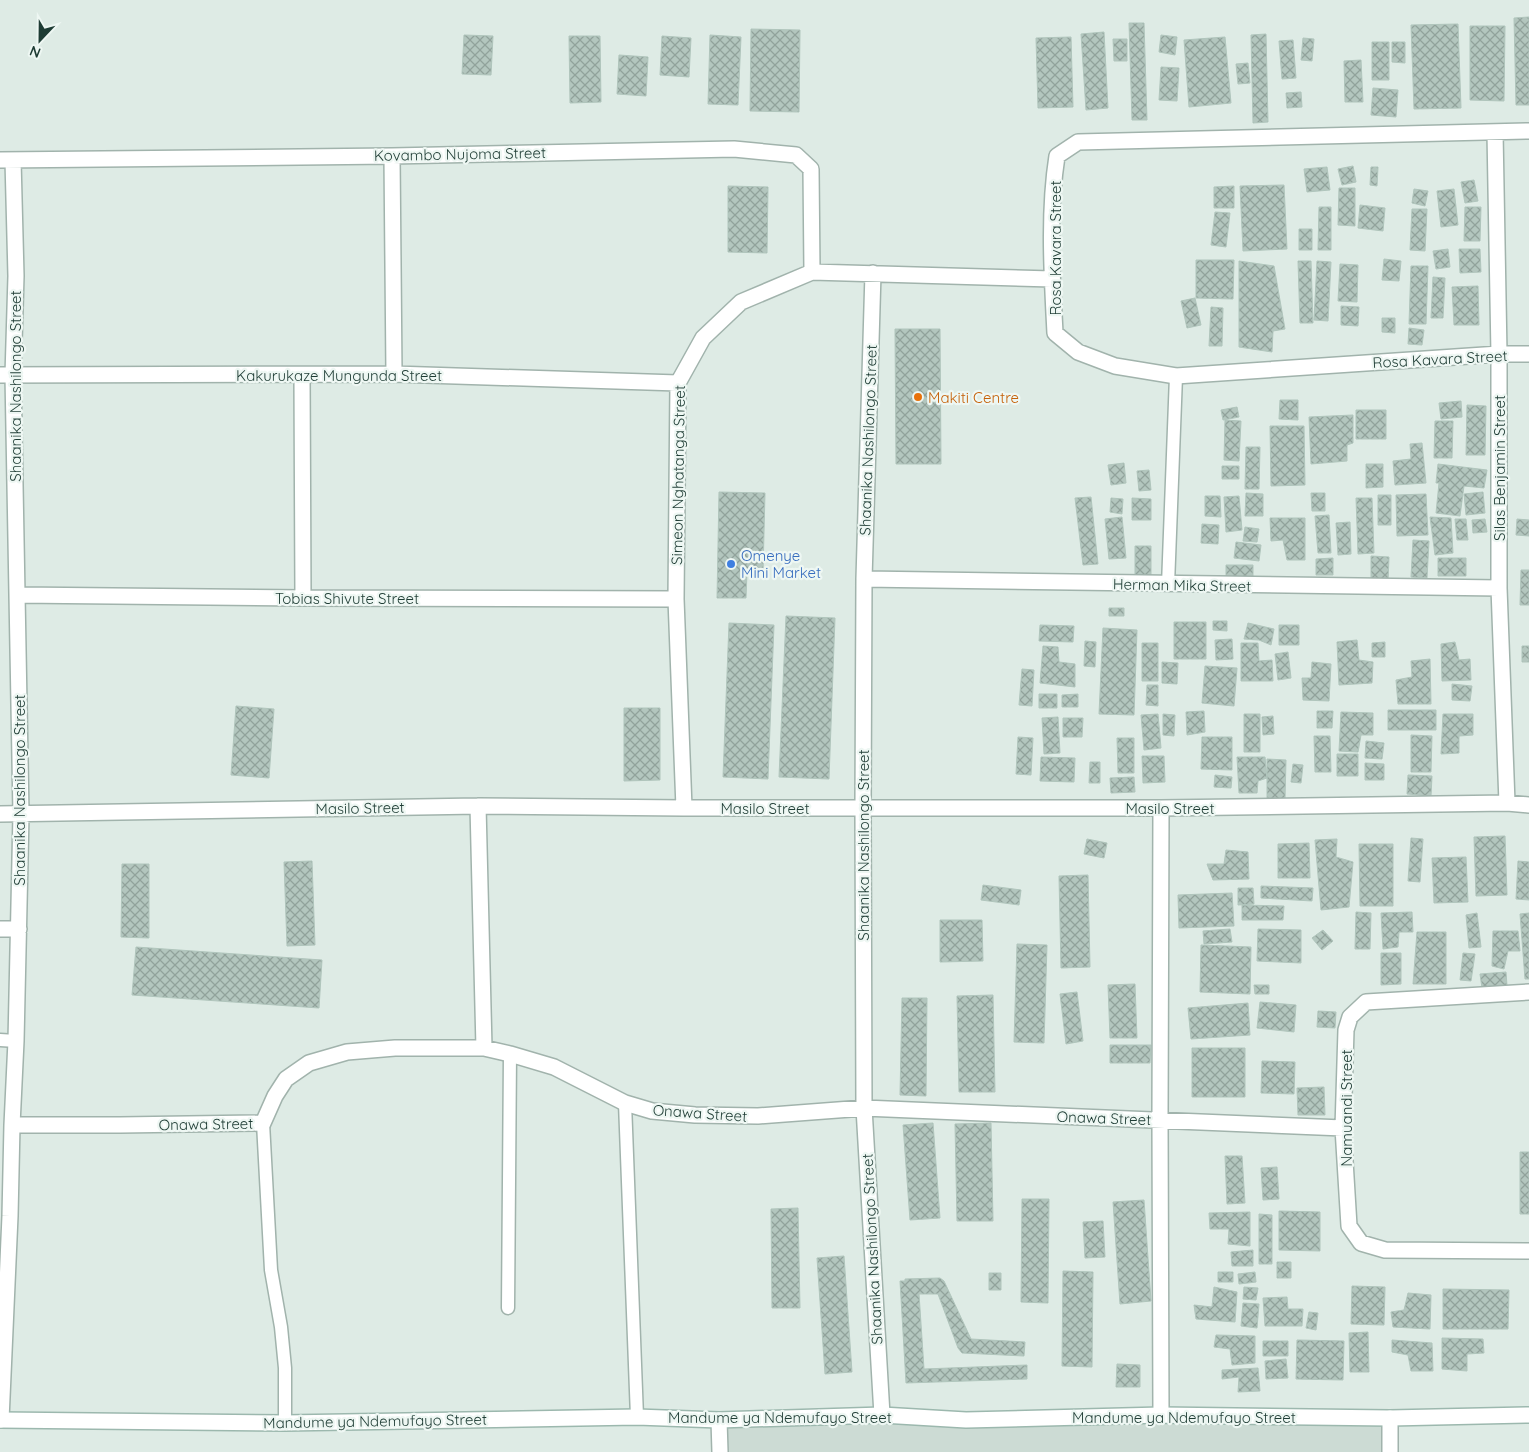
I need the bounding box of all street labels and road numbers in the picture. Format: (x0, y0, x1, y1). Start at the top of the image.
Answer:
street label: Kovambo Nujoma Street (374, 143, 546, 165)
street label: Rosa Kavara Street (1046, 180, 1065, 316)
street label: Shaanika Nashilongo Street (6, 290, 25, 482)
street label: Shaanika Nashilongo Street (855, 344, 881, 536)
street label: Rosa Kavara Street (1372, 346, 1508, 372)
street label: Kakurukaze Mungunda Street (236, 366, 442, 385)
street label: Simeon Nghatanga Street (667, 385, 689, 565)
street label: Silas Benjamin Street (1490, 395, 1509, 541)
street label: Herman Mika Street (1113, 574, 1251, 596)
street label: Tobias Shivute Street (275, 589, 419, 608)
street label: Shaanika Nashilongo Street (10, 694, 29, 886)
street label: Shaanika Nashilongo Street (854, 749, 873, 941)
street label: Masilo Street (315, 798, 405, 818)
street label: Masilo Street (720, 799, 810, 818)
street label: Masilo Street (1125, 799, 1215, 818)
street label: Namuandi Street (1337, 1049, 1356, 1167)
street label: Onawa Street (652, 1100, 748, 1126)
street label: Onawa Street (1056, 1107, 1152, 1129)
street label: Onawa Street (158, 1114, 254, 1134)
street label: Shaanika Nashilongo Street (858, 1153, 886, 1345)
street label: Mandume ya Ndemufayo Street (668, 1408, 892, 1427)
street label: Mandume ya Ndemufayo Street (1072, 1408, 1296, 1427)
street label: Mandume ya Ndemufayo Street (263, 1410, 487, 1432)

